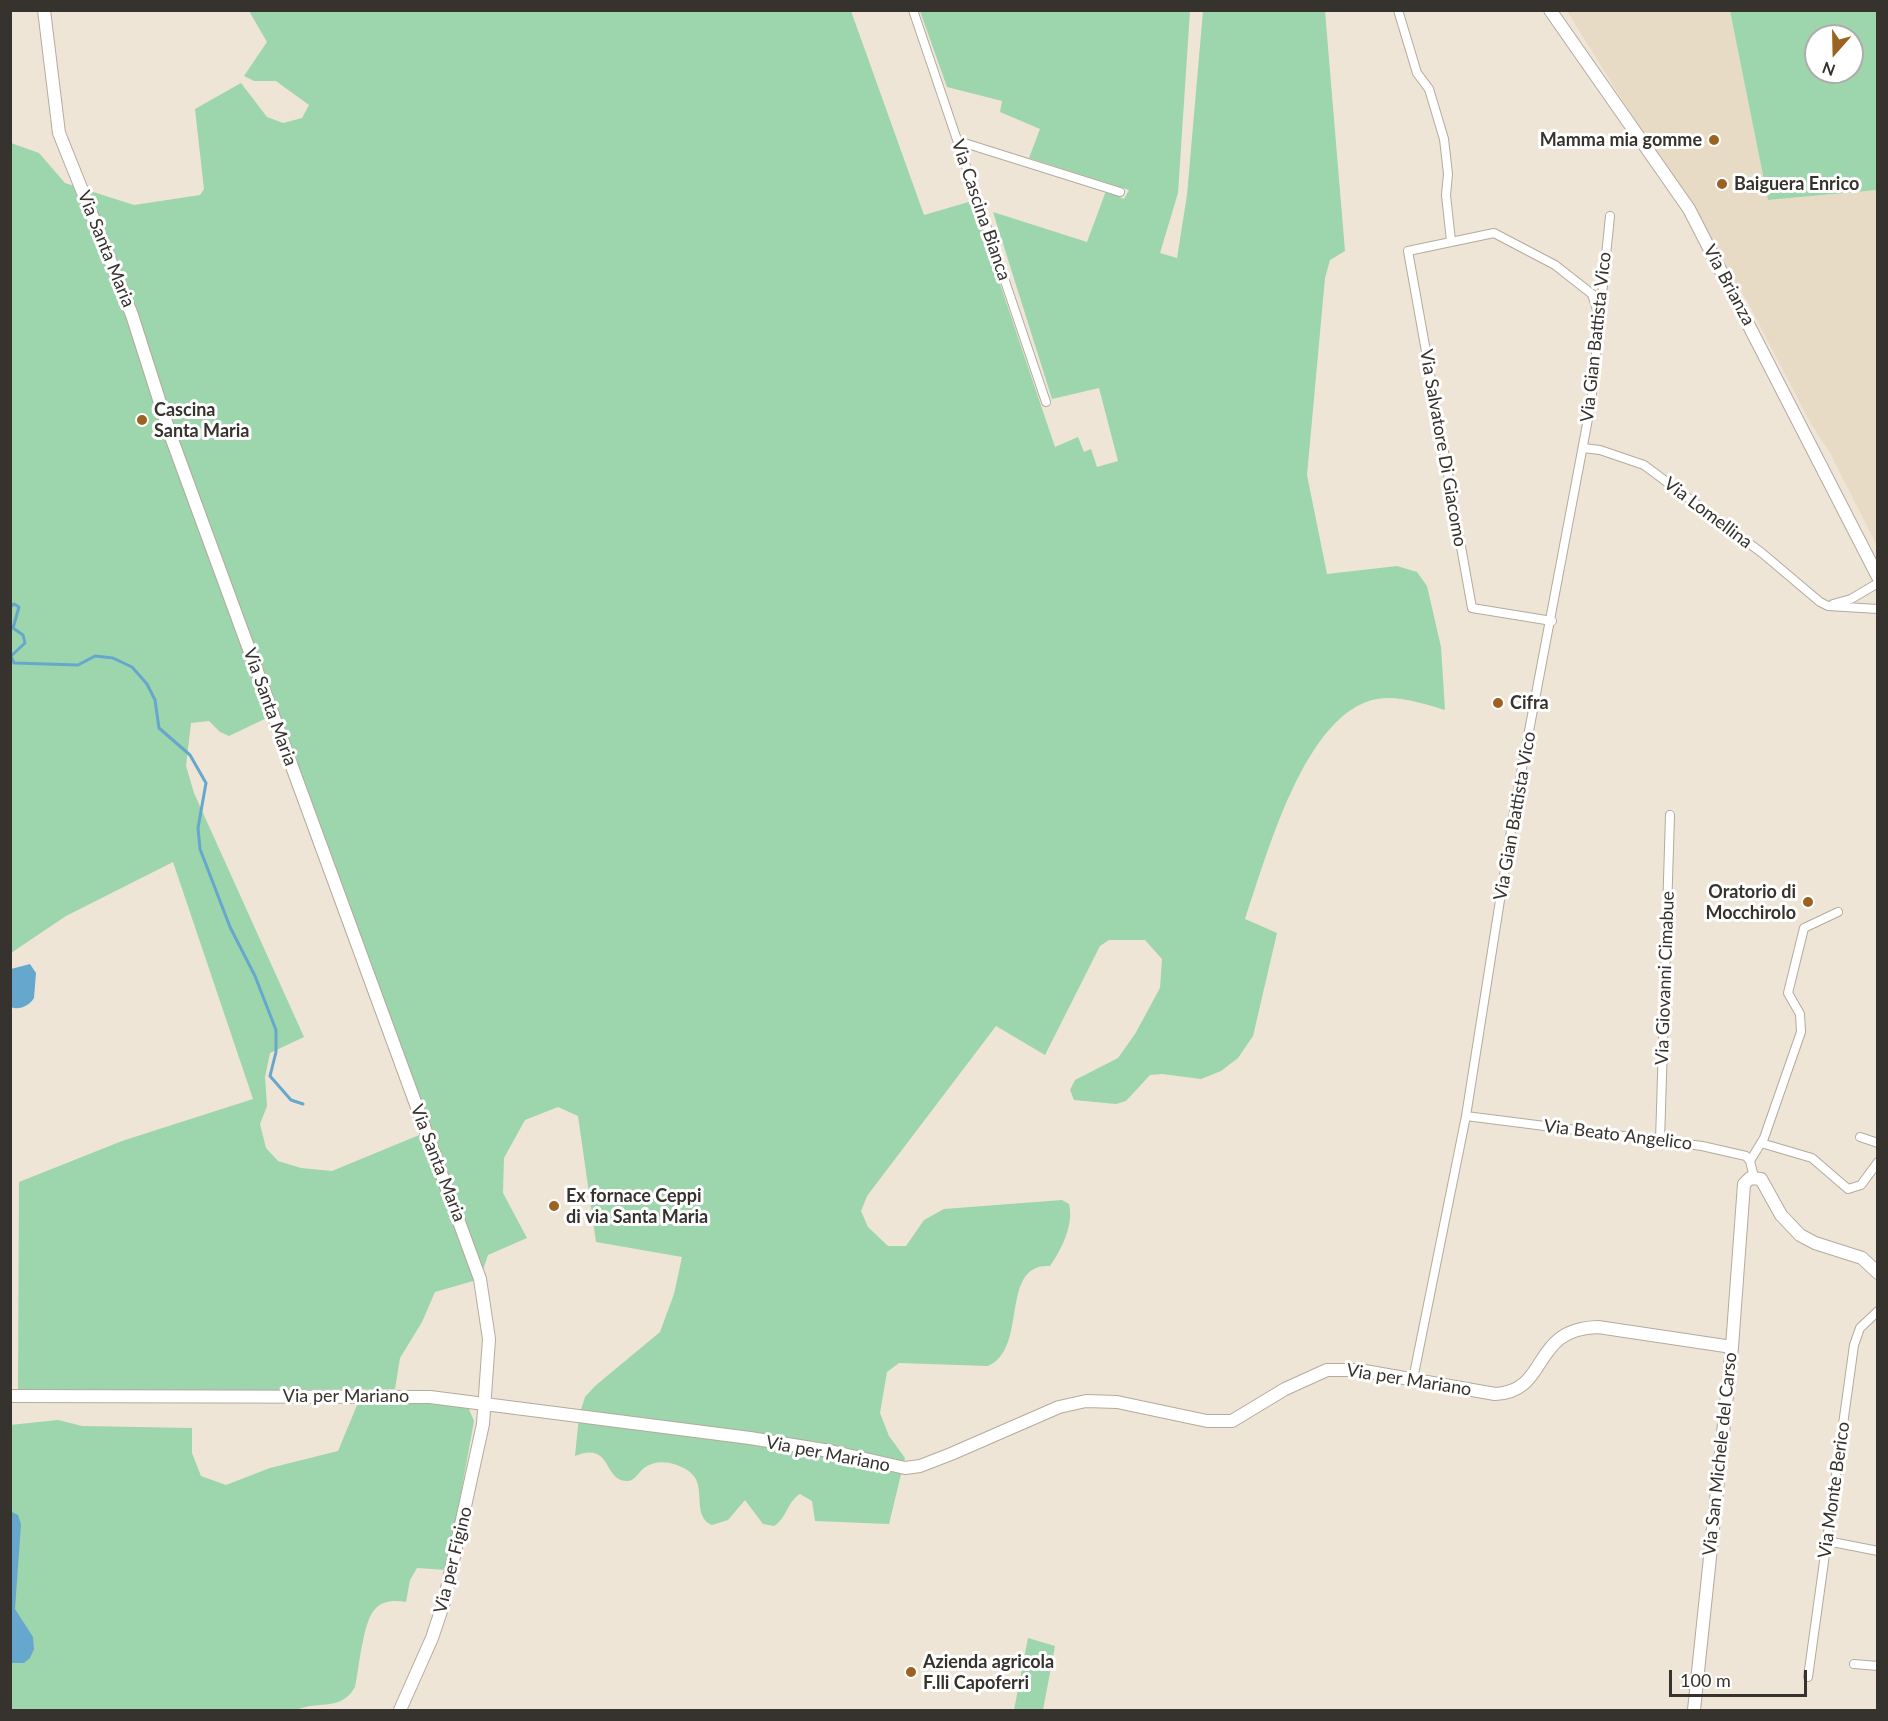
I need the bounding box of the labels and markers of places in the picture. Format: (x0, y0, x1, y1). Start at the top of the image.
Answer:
place label: Mamma mia gomme (1540, 129, 1702, 151)
marker: Mamma mia gomme (1707, 133, 1721, 147)
place label: Baiguera Enrico (1734, 173, 1859, 195)
marker: Baiguera Enrico (1715, 177, 1729, 191)
place label: Cascina Santa Maria (154, 399, 249, 442)
marker: Cascina Santa Maria (135, 413, 149, 427)
place label: Cifra (1510, 692, 1549, 714)
marker: Cifra (1491, 696, 1505, 710)
place label: Oratorio di Mocchirolo (1705, 881, 1796, 924)
marker: Oratorio di Mocchirolo (1801, 895, 1815, 909)
place label: Ex fornace Ceppi di via Santa Maria (566, 1185, 708, 1228)
marker: Ex fornace Ceppi di via Santa Maria (547, 1199, 561, 1213)
place label: Azienda agricola F.lli Capoferri (923, 1651, 1054, 1694)
marker: Azienda agricola F.lli Capoferri (904, 1665, 918, 1679)

